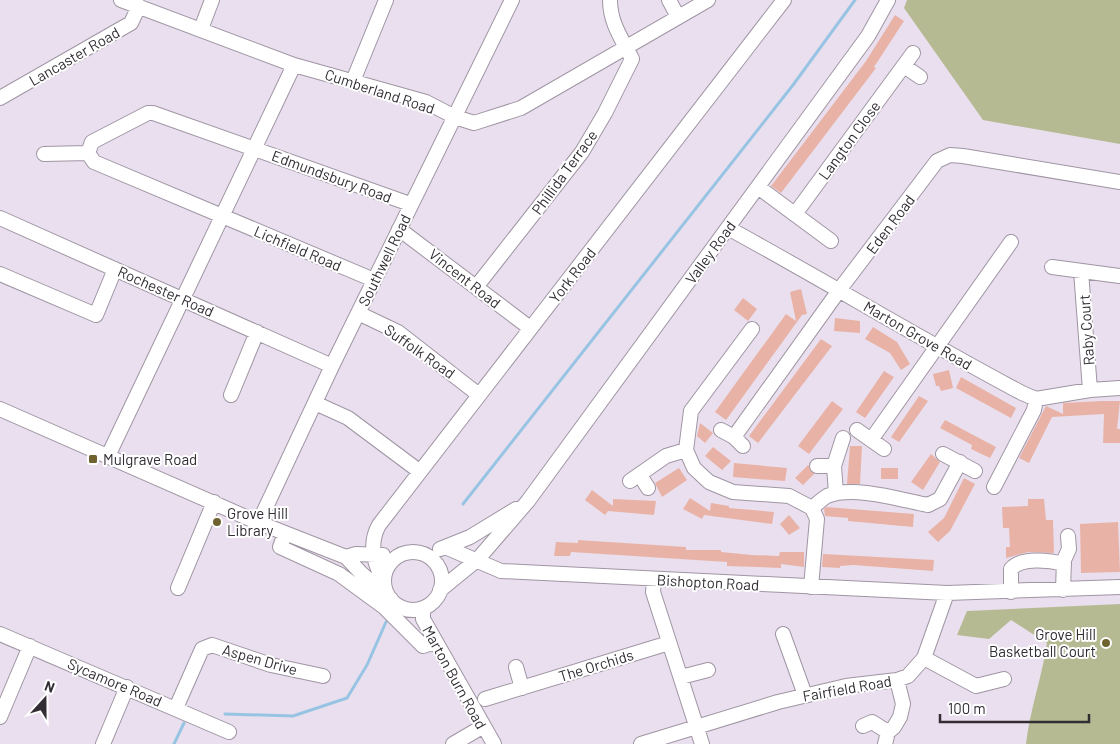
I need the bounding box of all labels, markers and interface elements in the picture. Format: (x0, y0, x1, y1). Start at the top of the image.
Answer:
street label: Lancaster Road (25, 23, 123, 89)
street label: Cumberland Road (323, 65, 437, 117)
street label: Langton Close (814, 97, 884, 183)
street label: Phillida Terrace (527, 126, 601, 218)
street label: Edmundsbury Road (270, 146, 394, 206)
street label: Eden Road (862, 191, 918, 257)
street label: Southwell Road (354, 211, 414, 309)
street label: Valley Road (681, 217, 739, 287)
street label: Lichfield Road (252, 222, 344, 274)
street label: Vincent Road (426, 244, 504, 312)
street label: York Road (545, 244, 599, 306)
street label: Rochester Road (115, 262, 217, 320)
street label: Raby Court (1075, 294, 1097, 366)
street label: Marton Grove Road (861, 297, 975, 373)
street label: Suffolk Road (381, 320, 459, 382)
place label: Mulgrave Road (103, 450, 197, 468)
marker: Mulgrave Road (87, 453, 99, 465)
place label: Grove Hill Library (227, 504, 288, 539)
marker: Grove Hill Library (211, 516, 223, 528)
street label: Bishopton Road (656, 570, 760, 594)
street label: Marton Burn Road (419, 622, 491, 732)
place label: Grove Hill Basketball Court (989, 625, 1096, 660)
marker: Grove Hill Basketball Court (1100, 637, 1112, 649)
street label: Aspen Drive (221, 640, 299, 678)
street label: The Orchids (556, 645, 636, 685)
street label: Sycamore Road (65, 654, 165, 710)
street label: Fairfield Road (801, 671, 893, 705)
north arrow (20, 674, 70, 724)
text: N (42, 677, 57, 696)
scale bar (940, 692, 1089, 724)
text: 100 m (948, 699, 986, 717)

